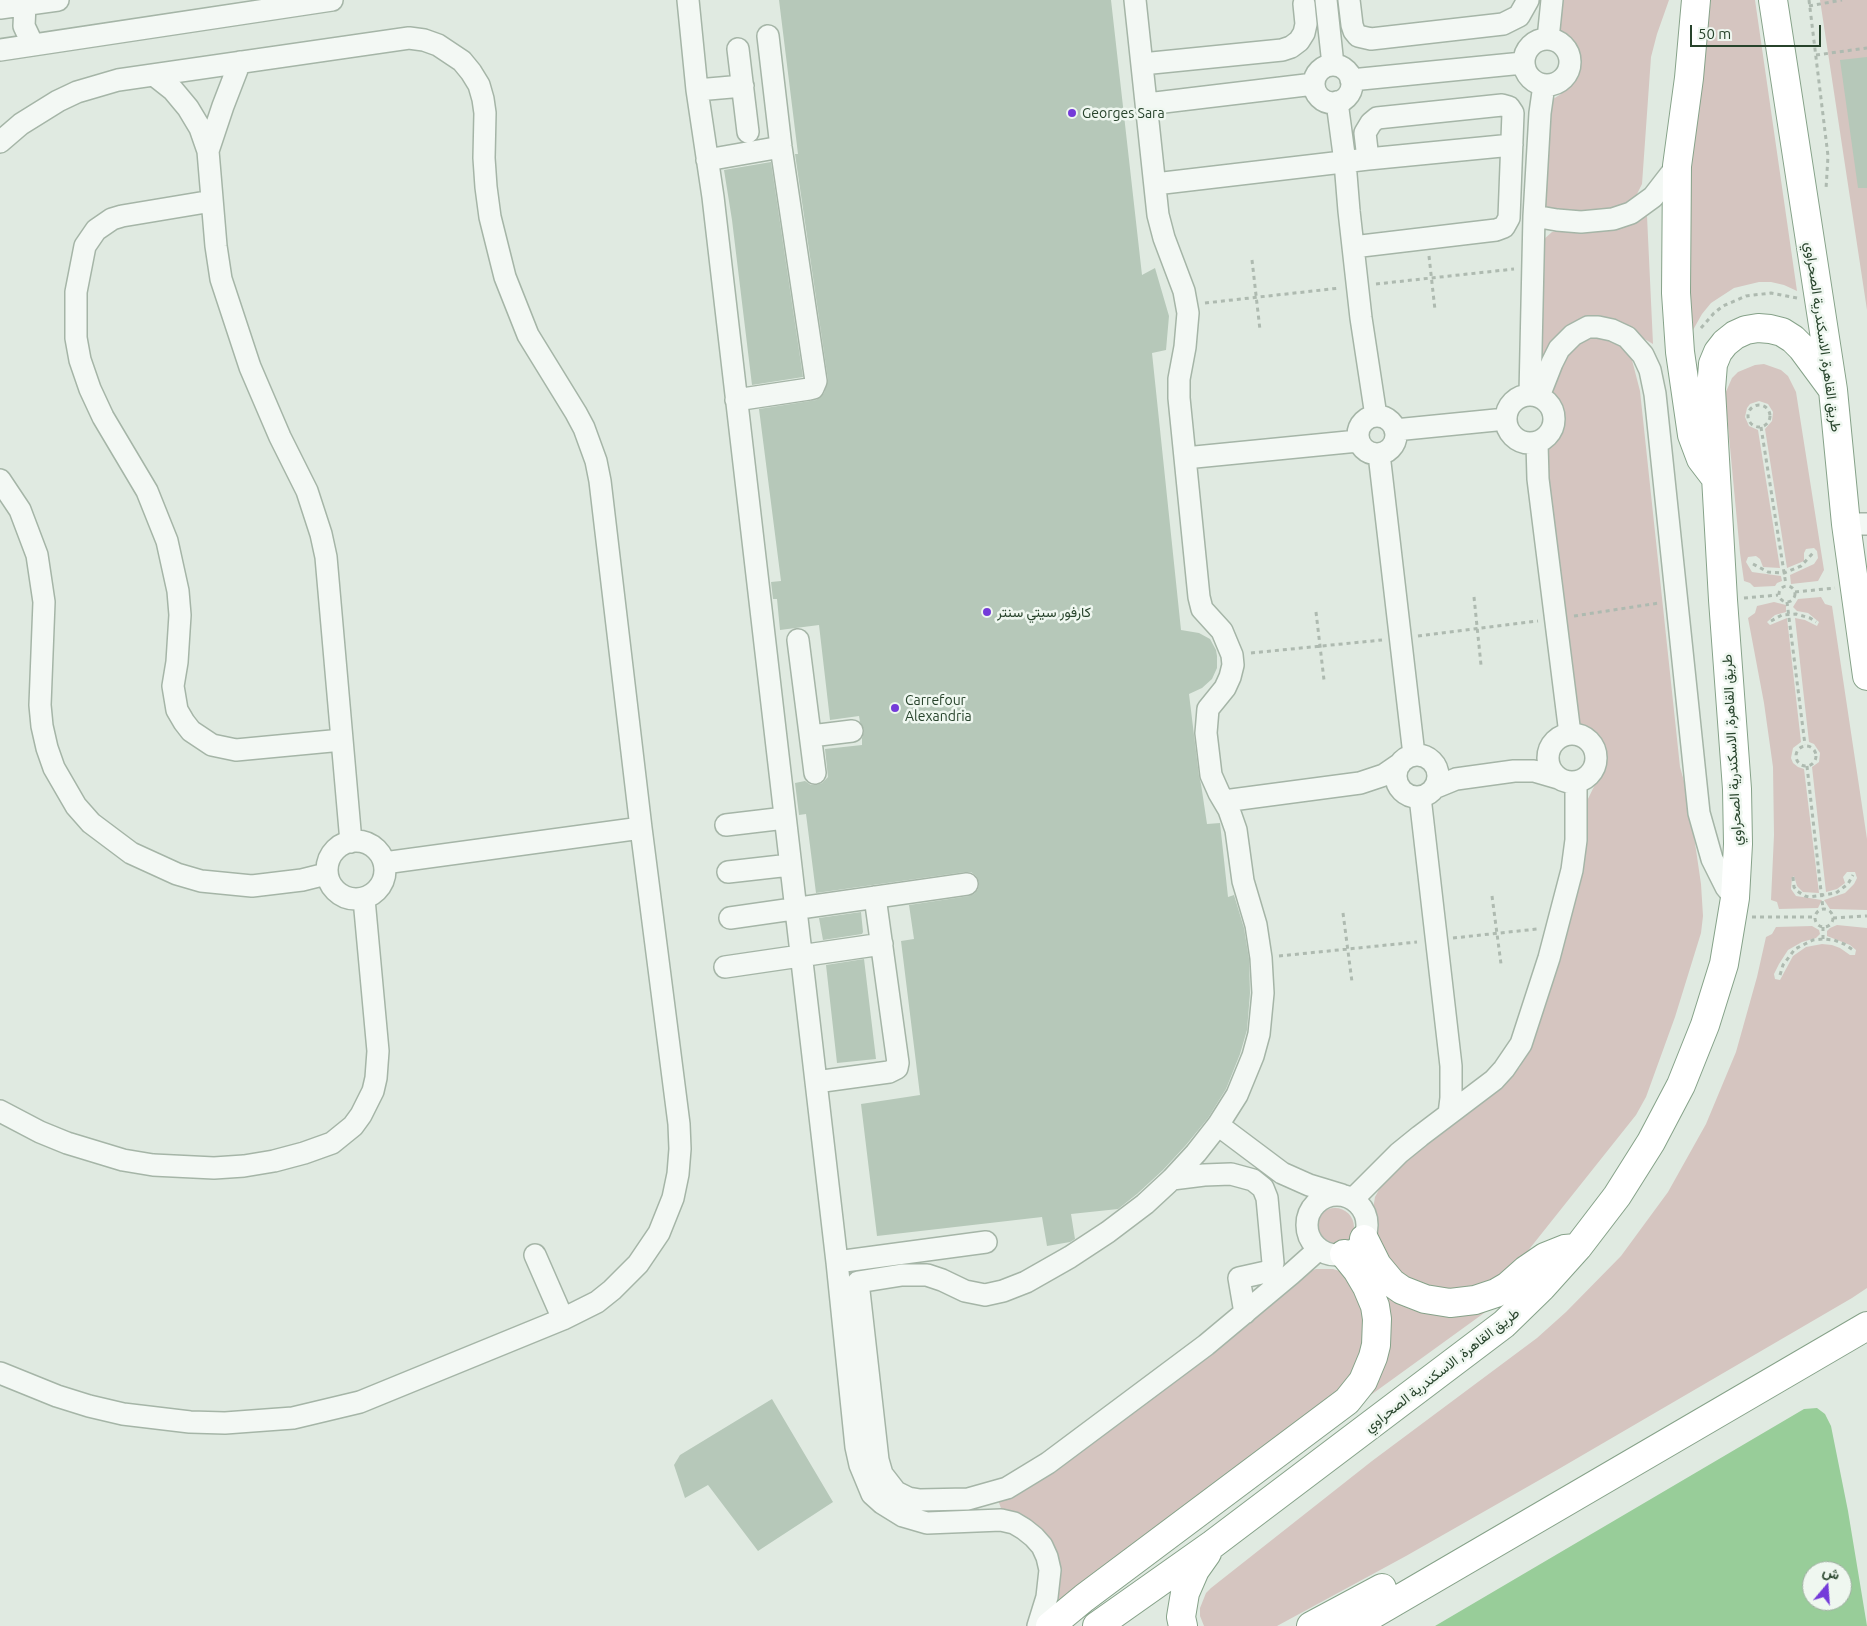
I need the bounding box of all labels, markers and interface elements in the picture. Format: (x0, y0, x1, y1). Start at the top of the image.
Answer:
scale bar (1692, 15, 1823, 47)
text: 50 m (1698, 25, 1731, 42)
place label: Georges Sara (1082, 105, 1165, 121)
marker: Georges Sara (1066, 107, 1078, 119)
street label: طريق القاهرة, الاسكندرية الصحراوي (1801, 241, 1845, 433)
place label: كارفور سيتي سنتر (997, 604, 1091, 620)
marker: كارفور سيتي سنتر (981, 606, 993, 618)
street label: طريق القاهرة, الاسكندرية الصحراوي (1719, 654, 1745, 846)
place label: Carrefour Alexandria (905, 692, 972, 724)
marker: Carrefour Alexandria (889, 702, 901, 714)
street label: طريق القاهرة, الاسكندرية الصحراوي (1361, 1304, 1523, 1436)
north arrow (1802, 1561, 1852, 1611)
text: ش (1821, 1562, 1842, 1583)

